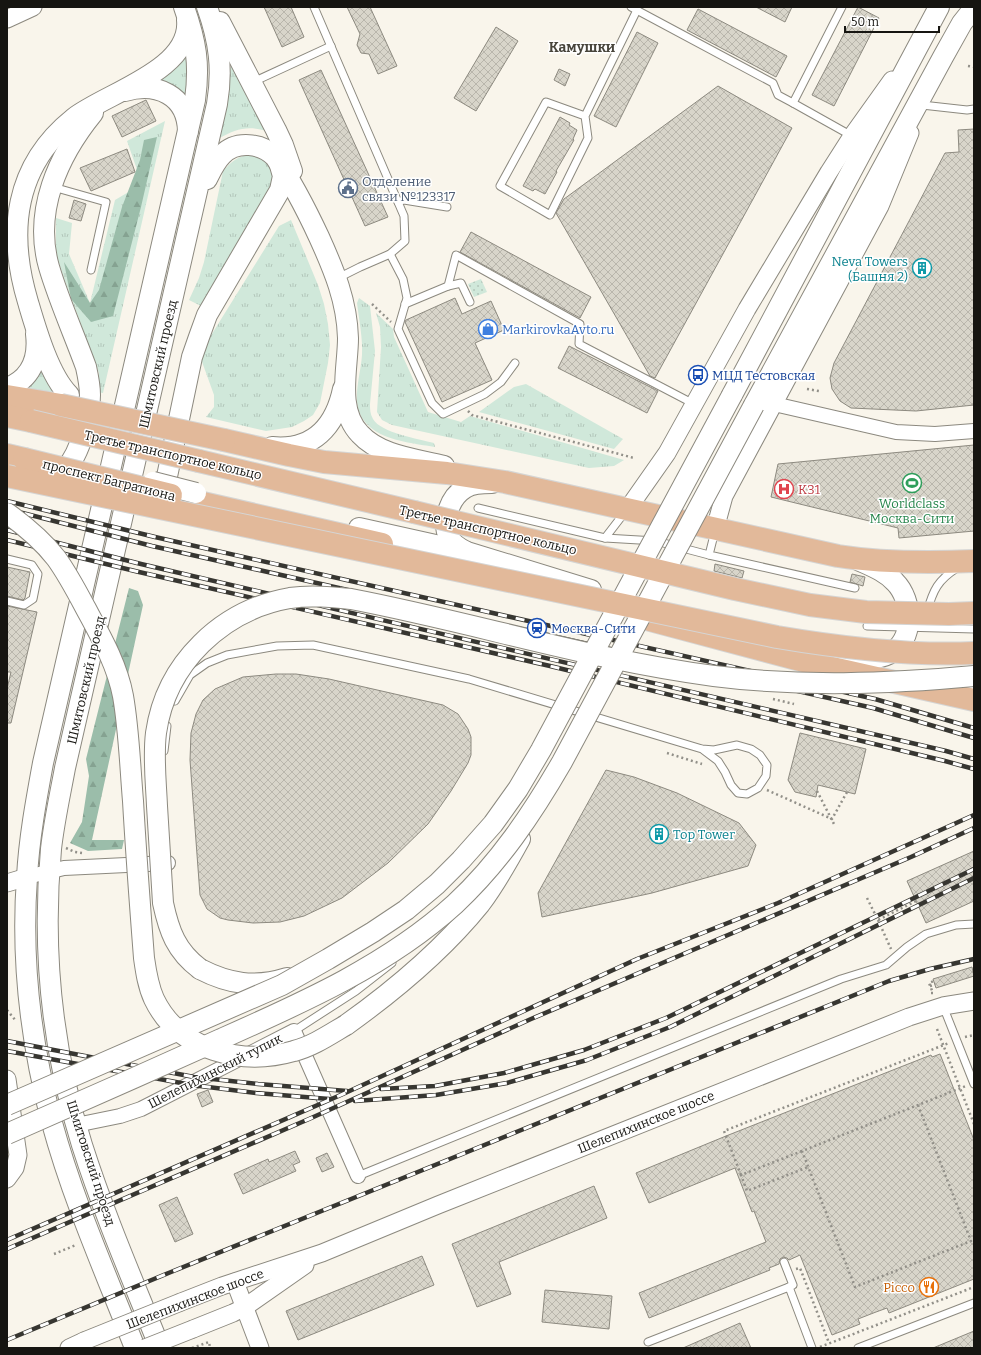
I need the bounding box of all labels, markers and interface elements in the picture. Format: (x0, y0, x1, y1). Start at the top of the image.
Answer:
scale bar (845, 8, 939, 34)
text: 50 m (851, 15, 880, 29)
district label: Камушки (549, 39, 616, 56)
place label: Отделение связи №123317 (362, 174, 456, 204)
public building icon: Отделение связи №123317 (337, 177, 359, 199)
place label: Neva Towers (Башня 2) (832, 254, 908, 284)
building icon: Neva Towers (Башня 2) (911, 257, 933, 279)
street label: Шмитовский проезд (136, 298, 180, 430)
shop icon: MarkirovkaAvto.ru (477, 318, 499, 340)
place label: MarkirovkaAvto.ru (502, 322, 614, 337)
bus stop icon: МЦД Тестовская (687, 364, 709, 386)
place label: МЦД Тестовская (712, 368, 815, 383)
street label: Третье транспортное кольцо (83, 427, 263, 483)
street label: проспект Багратиона (41, 456, 177, 504)
sports icon: Worldclass Москва-Сити (901, 472, 923, 494)
hospital icon: К31 (773, 478, 795, 500)
place label: К31 (798, 482, 821, 497)
place label: Worldclass Москва-Сити (870, 496, 955, 526)
street label: Третье транспортное кольцо (398, 502, 578, 558)
street label: Шмитовский проезд (64, 614, 108, 746)
station icon: Москва-Сити (526, 617, 548, 639)
place label: Москва-Сити (551, 621, 636, 636)
building icon: Top Tower (648, 823, 670, 845)
place label: Top Tower (673, 827, 735, 842)
street label: Шелепихинский тупик (146, 1031, 285, 1111)
street label: Шелепихинское шоссе (576, 1088, 716, 1156)
street label: Шмитовский проезд (64, 1098, 118, 1228)
street label: Шелепихинское шоссе (124, 1266, 266, 1332)
restaurant icon: Picco (918, 1276, 940, 1298)
place label: Picco (883, 1280, 915, 1295)

